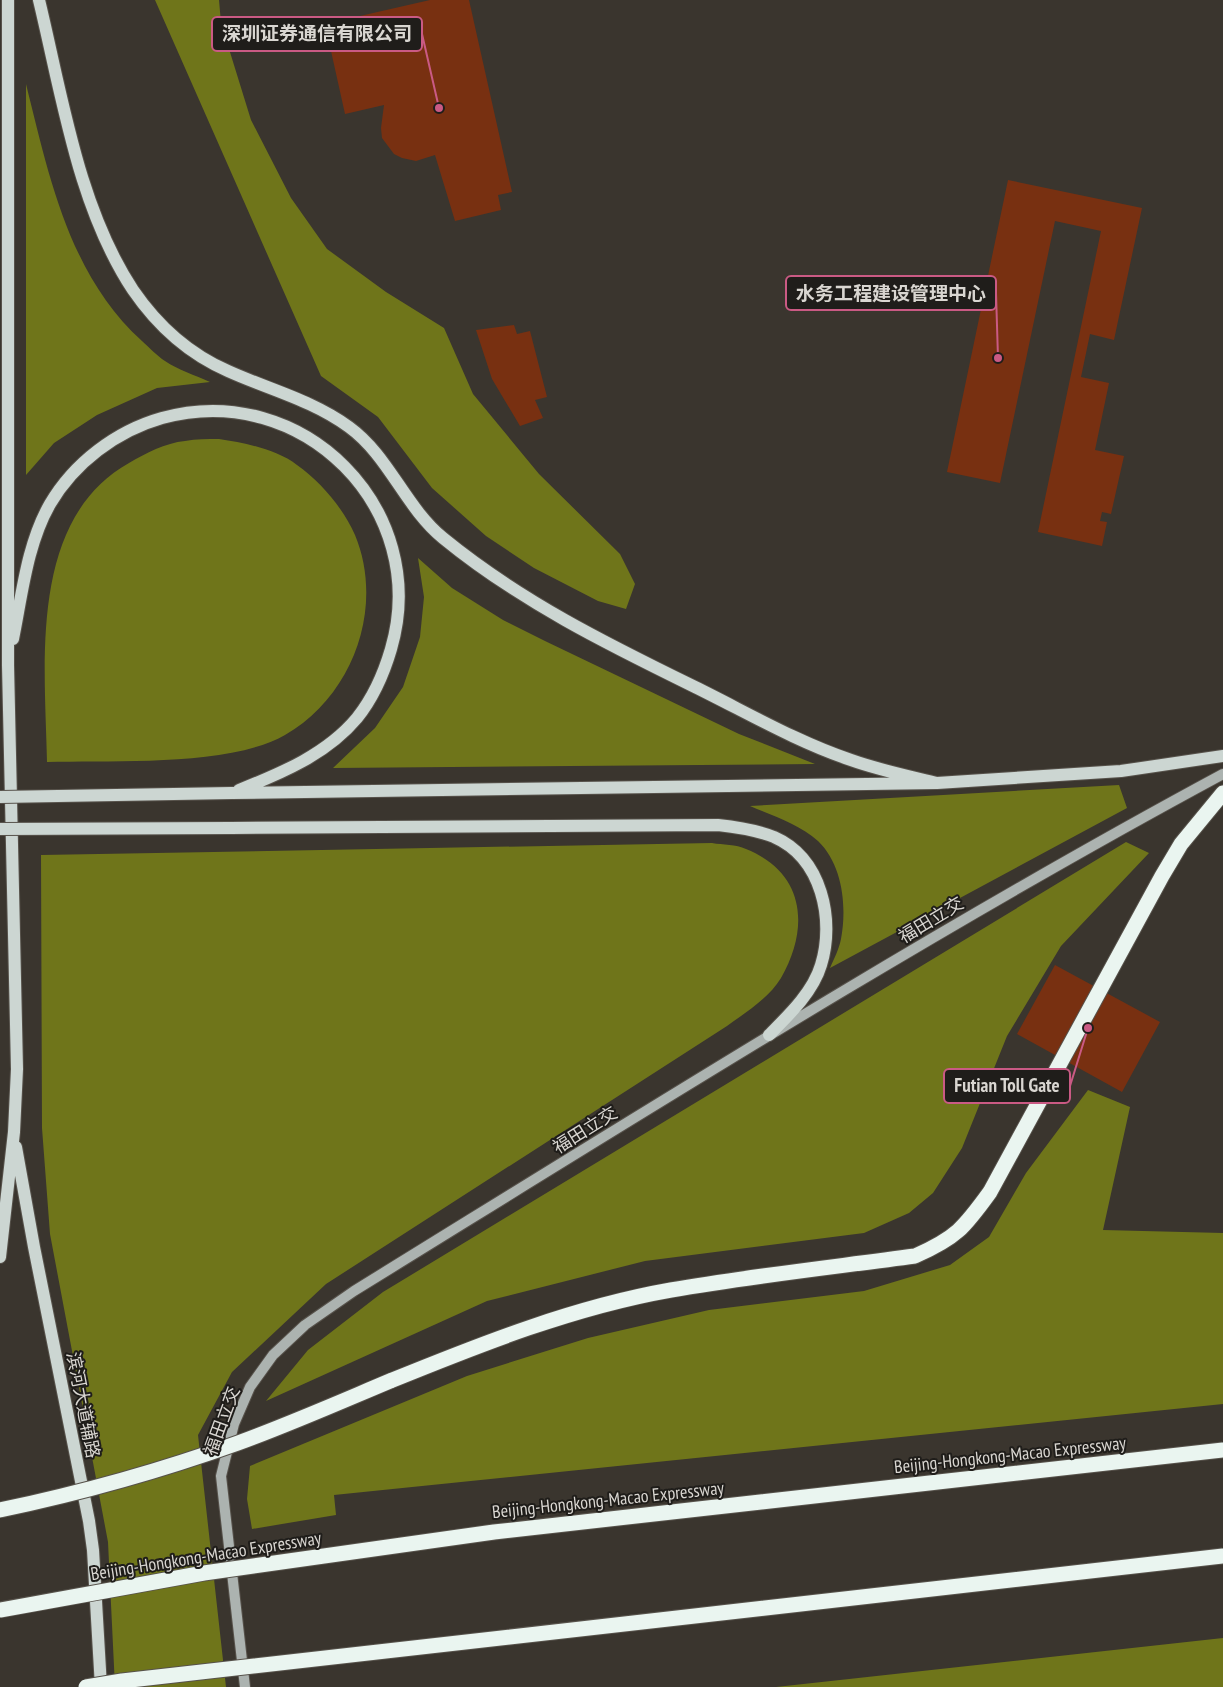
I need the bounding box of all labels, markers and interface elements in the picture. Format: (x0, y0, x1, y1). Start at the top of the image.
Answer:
callout: 深圳证券通信有限公司 (212, 17, 422, 51)
text: 深圳证券通信有限公司 (222, 21, 412, 45)
callout: 水务工程建设管理中心 (786, 276, 996, 310)
text: 水务工程建设管理中心 (796, 281, 986, 305)
street label: 福田立交 (894, 891, 968, 948)
callout: Futian Toll Gate (944, 1069, 1070, 1103)
text: Futian Toll Gate (954, 1073, 1060, 1097)
street label: 福田立交 (548, 1101, 621, 1158)
street label: 滨河大道辅路 (62, 1350, 105, 1460)
street label: 福田立交 (198, 1383, 245, 1459)
street label: Beijing-Hongkong-Macao Expressway (893, 1431, 1127, 1478)
street label: Beijing-Hongkong-Macao Expressway (491, 1476, 725, 1523)
street label: Beijing-Hongkong-Macao Expressway (89, 1526, 323, 1585)

